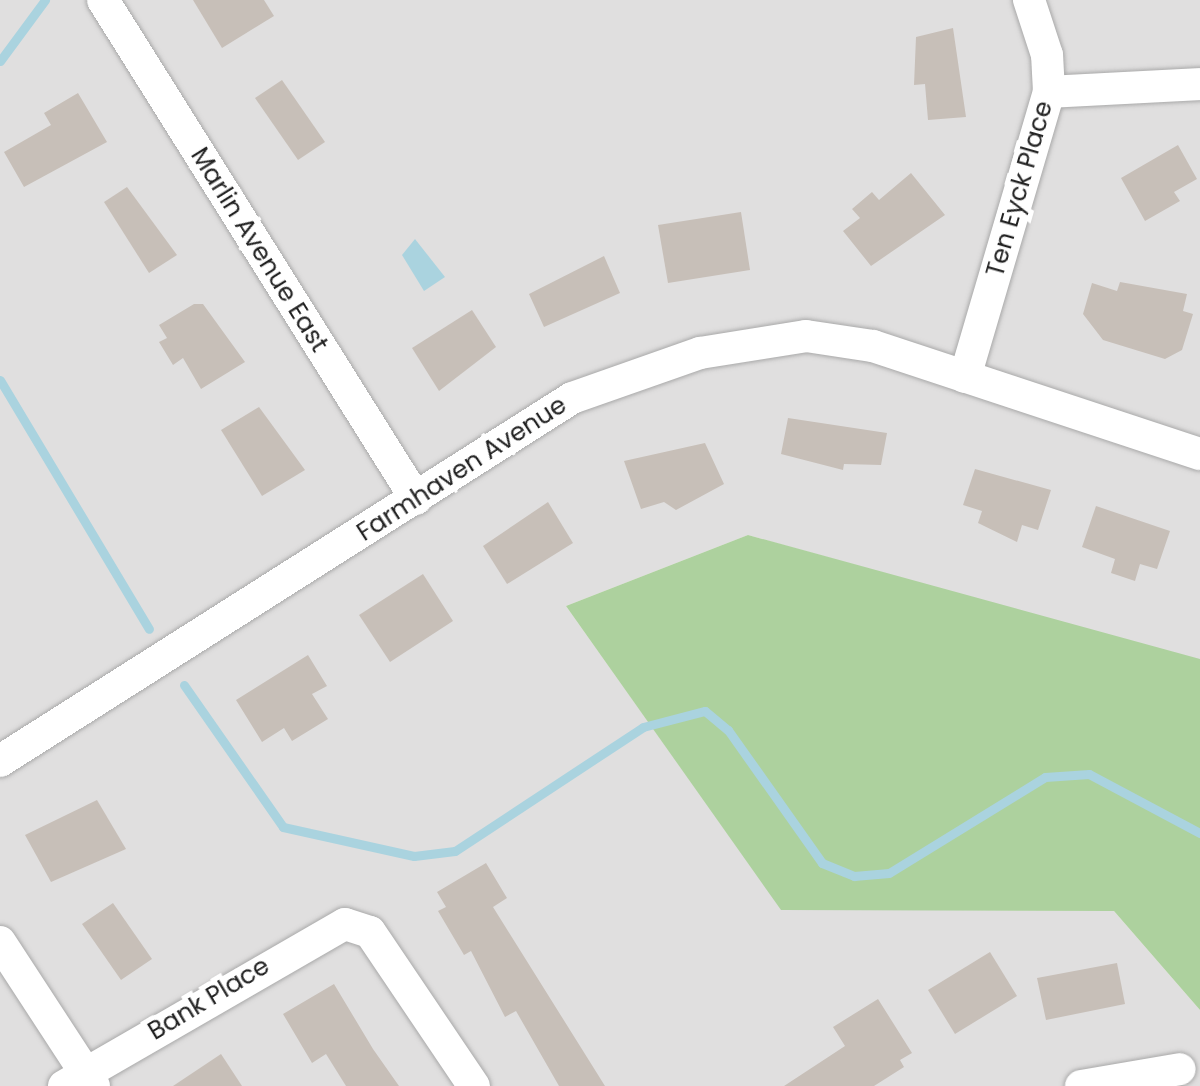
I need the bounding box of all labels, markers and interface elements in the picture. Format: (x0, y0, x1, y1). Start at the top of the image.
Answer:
street label: Ten Eyck Place (981, 98, 1059, 280)
street label: Marlin Avenue East (184, 142, 334, 358)
street label: Farmhaven Avenue (352, 390, 572, 548)
street label: Bank Place (143, 951, 275, 1047)

